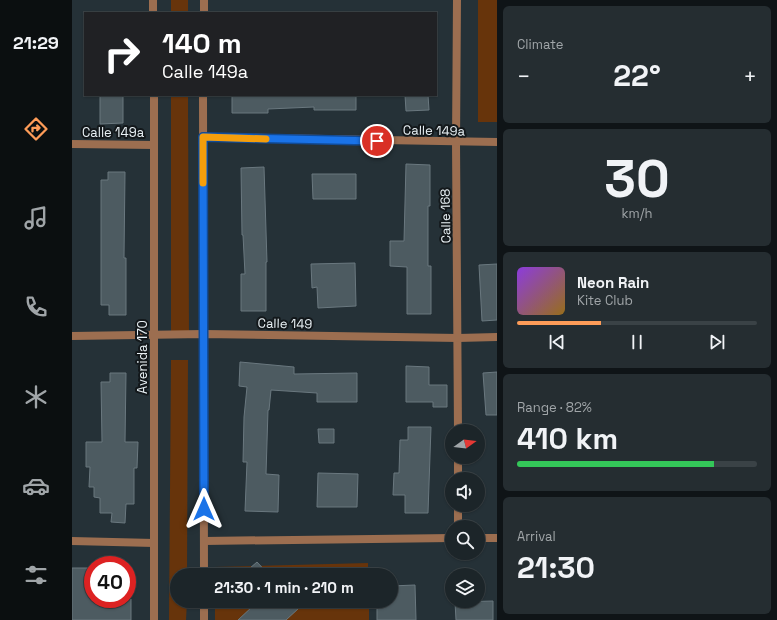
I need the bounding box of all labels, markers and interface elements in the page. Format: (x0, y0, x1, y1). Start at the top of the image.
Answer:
text: 140 m (162, 25, 242, 61)
icon: right (96, 28, 148, 80)
text: 21:29 (13, 31, 59, 54)
text: Climate (517, 36, 563, 53)
text: 22° (613, 56, 661, 95)
text: Calle 149a (162, 60, 248, 83)
text: − (517, 62, 531, 90)
text: + (743, 62, 757, 90)
icon: directions (22, 115, 50, 143)
street label: Calle 149a (403, 121, 466, 140)
street label: Calle 149a (82, 124, 145, 141)
pin (360, 124, 394, 158)
icon: arrive (366, 130, 388, 152)
text: 30 (604, 146, 670, 212)
street label: Calle 168 (437, 188, 454, 243)
icon: music (22, 204, 50, 232)
text: km/h (622, 205, 652, 222)
text: Neon Rain (577, 273, 649, 292)
text: Kite Club (577, 292, 633, 309)
icon: phone (22, 293, 50, 321)
street label: Calle 149 (257, 315, 313, 332)
street label: Avenida 170 (134, 320, 151, 394)
icon: previous (546, 331, 568, 353)
icon: pause (626, 331, 648, 353)
icon: next (706, 331, 728, 353)
icon: climate (22, 383, 50, 411)
text: Range · 82% (517, 399, 592, 416)
text: 410 km (517, 419, 618, 458)
north arrow (445, 424, 485, 464)
map controls (445, 424, 485, 608)
icon: car (22, 472, 50, 500)
button: sound (445, 472, 485, 512)
position arrow (183, 488, 225, 530)
button: search (445, 520, 485, 560)
text: Arrival (517, 528, 556, 545)
text: 21:30 (517, 548, 595, 587)
speed limit sign: 40 (84, 556, 136, 608)
icon: filters (22, 561, 50, 589)
button: layers (445, 568, 485, 608)
text: 21:30 · 1 min · 210 m (214, 578, 354, 597)

